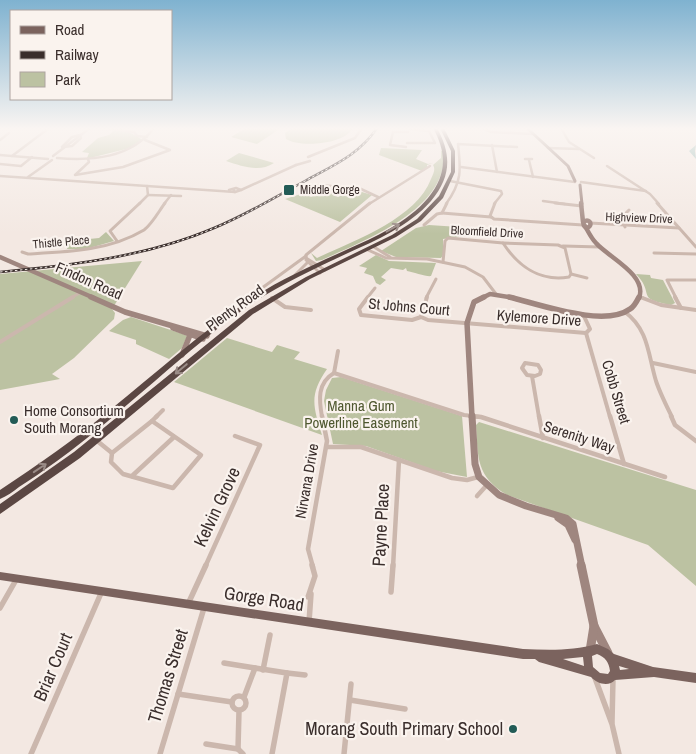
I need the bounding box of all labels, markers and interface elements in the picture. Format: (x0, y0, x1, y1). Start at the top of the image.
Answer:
legend (10, 10, 172, 100)
text: Road (55, 19, 84, 40)
text: Railway (55, 44, 100, 65)
text: Park (55, 69, 81, 90)
place label: Middle Gorge (300, 182, 360, 198)
marker: Middle Gorge (282, 183, 296, 197)
street label: Highview Drive (605, 209, 673, 227)
street label: Bloomfield Drive (450, 222, 524, 242)
one-way arrow (386, 223, 401, 233)
street label: Thistle Place (32, 232, 90, 252)
street label: Findon Road (52, 256, 126, 305)
street label: Plenty Road (201, 279, 268, 336)
street label: St Johns Court (368, 292, 451, 321)
street label: Kylemore Drive (496, 304, 582, 331)
street label: Cobb Street (597, 357, 636, 427)
one-way arrow (175, 364, 188, 375)
park label: Manna Gum Powerline Easement (304, 395, 418, 433)
place label: Home Consortium South Morang (24, 400, 124, 438)
marker: Home Consortium South Morang (8, 414, 20, 426)
street label: Serenity Way (541, 415, 618, 458)
street label: Nirvana Drive (290, 442, 323, 520)
one-way arrow (33, 463, 47, 473)
street label: Kelvin Grove (187, 463, 246, 551)
street label: Payne Place (366, 483, 395, 567)
street label: Gorge Road (222, 580, 306, 617)
street label: Thomas Street (141, 626, 194, 726)
street label: Briar Court (27, 629, 78, 705)
place label: Morang South Primary School (305, 716, 503, 741)
marker: Morang South Primary School (507, 723, 519, 735)

